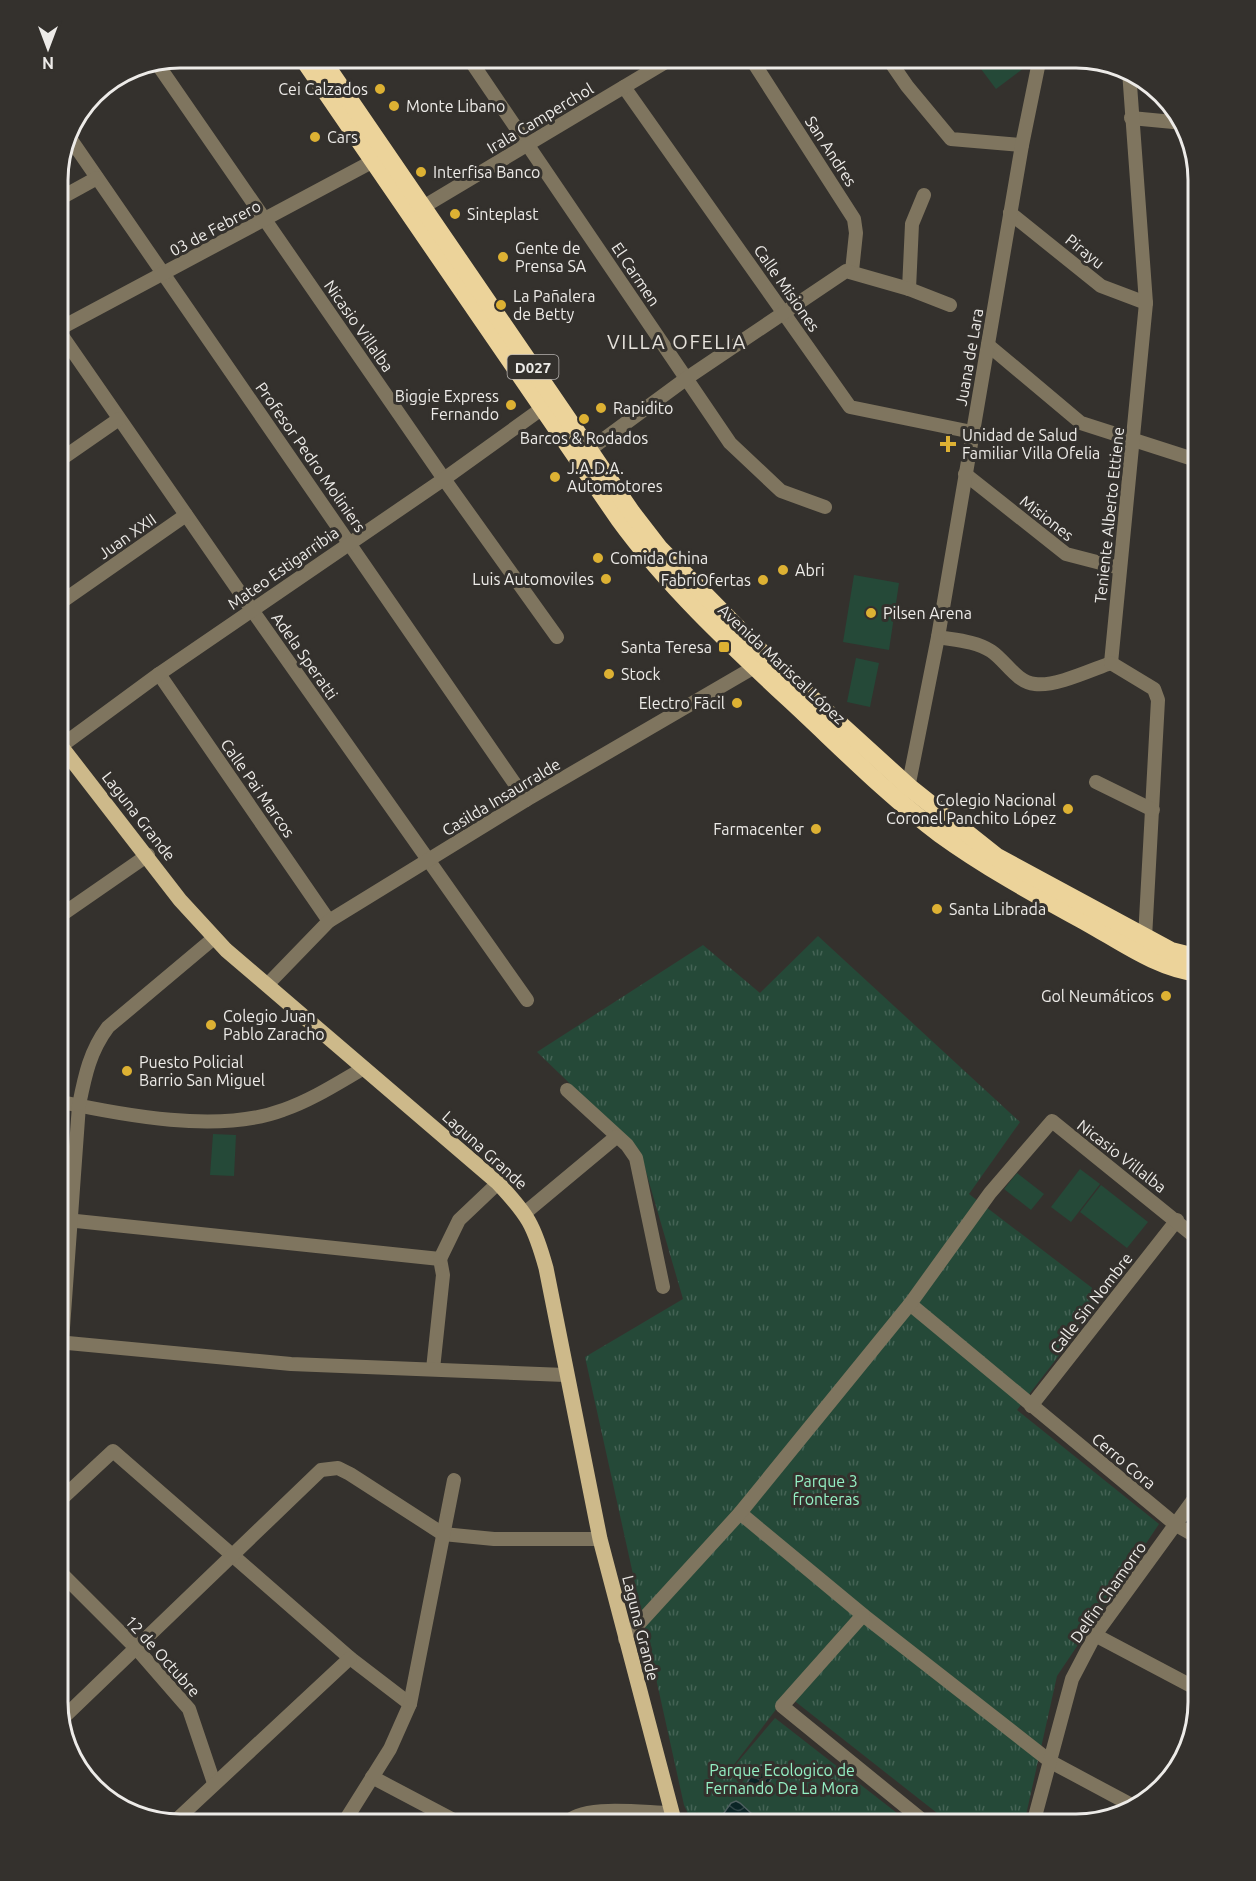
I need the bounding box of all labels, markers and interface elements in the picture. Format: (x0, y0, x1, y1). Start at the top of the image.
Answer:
north arrow (18, 18, 78, 78)
text: N (42, 54, 54, 72)
street label: Irala Camperchol (484, 79, 596, 157)
place label: Cei Calzados (278, 80, 368, 98)
marker: Cei Calzados (373, 82, 387, 96)
place label: Monte Libano (406, 97, 505, 115)
marker: Monte Libano (387, 99, 401, 113)
street label: San Andres (802, 112, 860, 190)
place label: Cars (327, 128, 358, 146)
marker: Cars (308, 130, 322, 144)
place label: Interfisa Banco (433, 163, 540, 181)
marker: Interfisa Banco (414, 165, 428, 179)
street label: 03 de Febrero (166, 196, 264, 260)
place label: Sinteplast (467, 205, 539, 223)
marker: Sinteplast (448, 207, 462, 221)
street label: Pirayu (1062, 230, 1108, 272)
place label: Gente de Prensa SA (515, 239, 587, 275)
street label: El Carmen (608, 239, 664, 309)
street label: Calle Misiones (750, 241, 824, 335)
marker: Gente de Prensa SA (496, 250, 510, 264)
street label: Nicasio Villalba (321, 277, 397, 375)
place label: La Pañalera de Betty (513, 287, 595, 323)
marker: La Pañalera de Betty (494, 298, 508, 312)
street label: Juana de Lara (952, 307, 986, 407)
district label: VILLA OFELIA (607, 330, 747, 353)
road number: D027 (508, 355, 558, 379)
street label: Profesor Pedro Moliniers (252, 379, 370, 535)
place label: Biggie Express Fernando (395, 387, 499, 423)
marker: Biggie Express Fernando (504, 398, 518, 412)
place label: Rapidito (613, 399, 673, 417)
marker: Rapidito (594, 401, 608, 415)
marker: Barcos & Rodados (577, 412, 591, 426)
place label: Unidad de Salud Familiar Villa Ofelia (962, 426, 1100, 462)
street label: Teniente Alberto Ettiene (1091, 426, 1127, 604)
place label: Barcos & Rodados (520, 429, 648, 447)
marker: Unidad de Salud Familiar Villa Ofelia (939, 435, 957, 453)
place label: J.A.D.A. Automotores (567, 459, 663, 495)
marker: J.A.D.A. Automotores (548, 470, 562, 484)
street label: Misiones (1017, 492, 1077, 544)
street label: Juan XXII (95, 510, 159, 562)
street label: Mateo Estigarribia (224, 523, 342, 613)
place label: Comida China (610, 549, 708, 567)
marker: Comida China (591, 551, 605, 565)
place label: Abri (795, 561, 825, 579)
marker: Abri (776, 563, 790, 577)
place label: Luis Automoviles (472, 570, 594, 588)
place label: FabriOfertas (661, 571, 751, 589)
marker: Luis Automoviles (599, 572, 613, 586)
marker: FabriOfertas (756, 573, 770, 587)
street label: Avenida Mariscal López (715, 601, 849, 727)
place label: Pilsen Arena (883, 604, 972, 622)
marker: Pilsen Arena (864, 606, 878, 620)
street label: Adela Speratti (268, 609, 342, 703)
place label: Santa Teresa (621, 638, 712, 656)
marker: Santa Teresa (717, 640, 731, 654)
place label: Stock (621, 665, 661, 683)
marker: Stock (602, 667, 616, 681)
place label: Electro Fãcil (639, 694, 725, 712)
marker: Electro Fãcil (730, 696, 744, 710)
street label: Calle Pai Marcos (217, 735, 299, 841)
street label: Casilda Insaurralde (439, 755, 563, 839)
street label: Laguna Grande (99, 768, 179, 864)
place label: Colegio Nacional Coronel Panchito López (886, 791, 1056, 827)
marker: Colegio Nacional Coronel Panchito López (1061, 802, 1075, 816)
place label: Farmacenter (713, 820, 804, 838)
marker: Farmacenter (809, 822, 823, 836)
place label: Santa Librada (949, 900, 1046, 918)
marker: Santa Librada (930, 902, 944, 916)
place label: Gol Neumáticos (1041, 987, 1154, 1005)
marker: Gol Neumáticos (1159, 989, 1173, 1003)
place label: Colegio Juan Pablo Zaracho (223, 1007, 325, 1043)
marker: Colegio Juan Pablo Zaracho (204, 1018, 218, 1032)
place label: Puesto Policial Barrio San Miguel (139, 1053, 265, 1089)
marker: Puesto Policial Barrio San Miguel (120, 1064, 134, 1078)
street label: Laguna Grande (439, 1107, 531, 1193)
street label: Nicasio Villalba (1074, 1116, 1170, 1196)
street label: Calle Sin Nombre (1046, 1249, 1136, 1357)
street label: Cerro Cora (1089, 1429, 1159, 1493)
park label: Parque 3 fronteras (793, 1472, 860, 1508)
street label: Delfin Chamorro (1067, 1538, 1149, 1646)
street label: Laguna Grande (619, 1573, 663, 1683)
street label: 12 de Octubre (122, 1612, 204, 1700)
park label: Parque Ecologico de Fernando De La Mora (705, 1761, 859, 1797)

